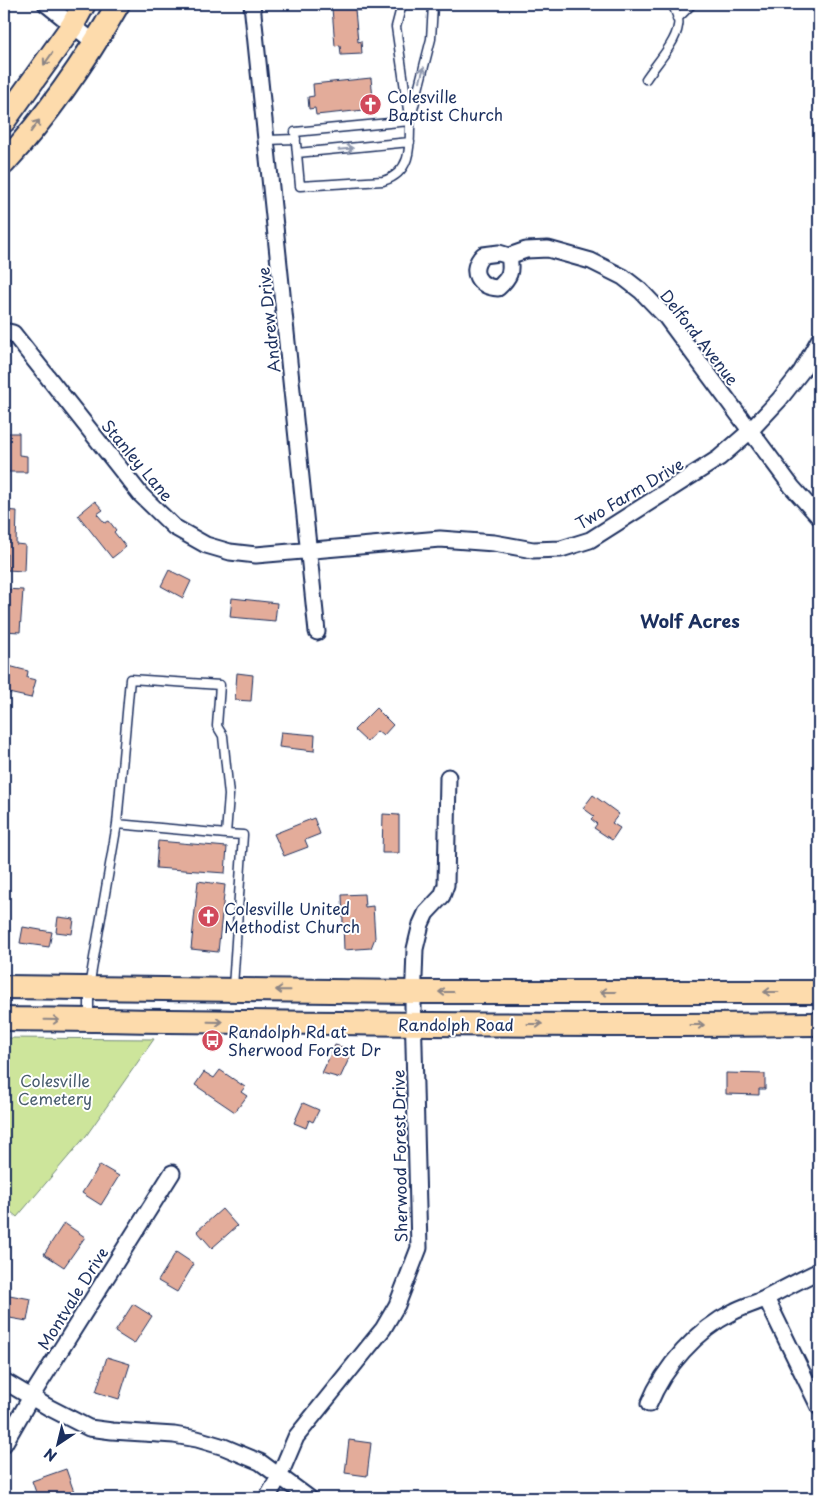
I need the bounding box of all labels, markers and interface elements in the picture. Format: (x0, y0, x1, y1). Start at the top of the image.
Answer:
one-way arrow (43, 52, 53, 66)
one-way arrow (418, 66, 427, 82)
place label: Colesville Baptist Church (387, 84, 503, 126)
church icon: Colesville Baptist Church (359, 93, 383, 117)
one-way arrow (30, 119, 40, 133)
one-way arrow (337, 144, 353, 153)
street label: Andrew Drive (251, 266, 285, 374)
street label: Delford Avenue (655, 284, 745, 390)
street label: Stanley Lane (97, 414, 179, 506)
street label: Two Farm Drive (570, 451, 688, 535)
district label: Wolf Acres (640, 607, 740, 634)
place label: Colesville United Methodist Church (224, 896, 360, 938)
church icon: Colesville United Methodist Church (196, 905, 220, 929)
one-way arrow (275, 985, 292, 995)
one-way arrow (438, 987, 454, 997)
one-way arrow (600, 987, 616, 997)
one-way arrow (763, 987, 779, 997)
street label: Randolph Road (398, 1012, 514, 1036)
one-way arrow (44, 1015, 60, 1025)
one-way arrow (206, 1017, 223, 1027)
place label: Randolph Rd at Sherwood Forest Dr (228, 1019, 381, 1061)
one-way arrow (527, 1020, 543, 1029)
one-way arrow (689, 1020, 705, 1030)
bus stop icon: Randolph Rd at Sherwood Forest Dr (200, 1028, 224, 1052)
park label: Colesville Cemetery (18, 1068, 92, 1110)
street label: Sherwood Forest Drive (385, 1070, 413, 1242)
street label: Montvale Drive (31, 1242, 113, 1354)
north arrow (32, 1420, 82, 1470)
text: N (40, 1443, 61, 1467)

